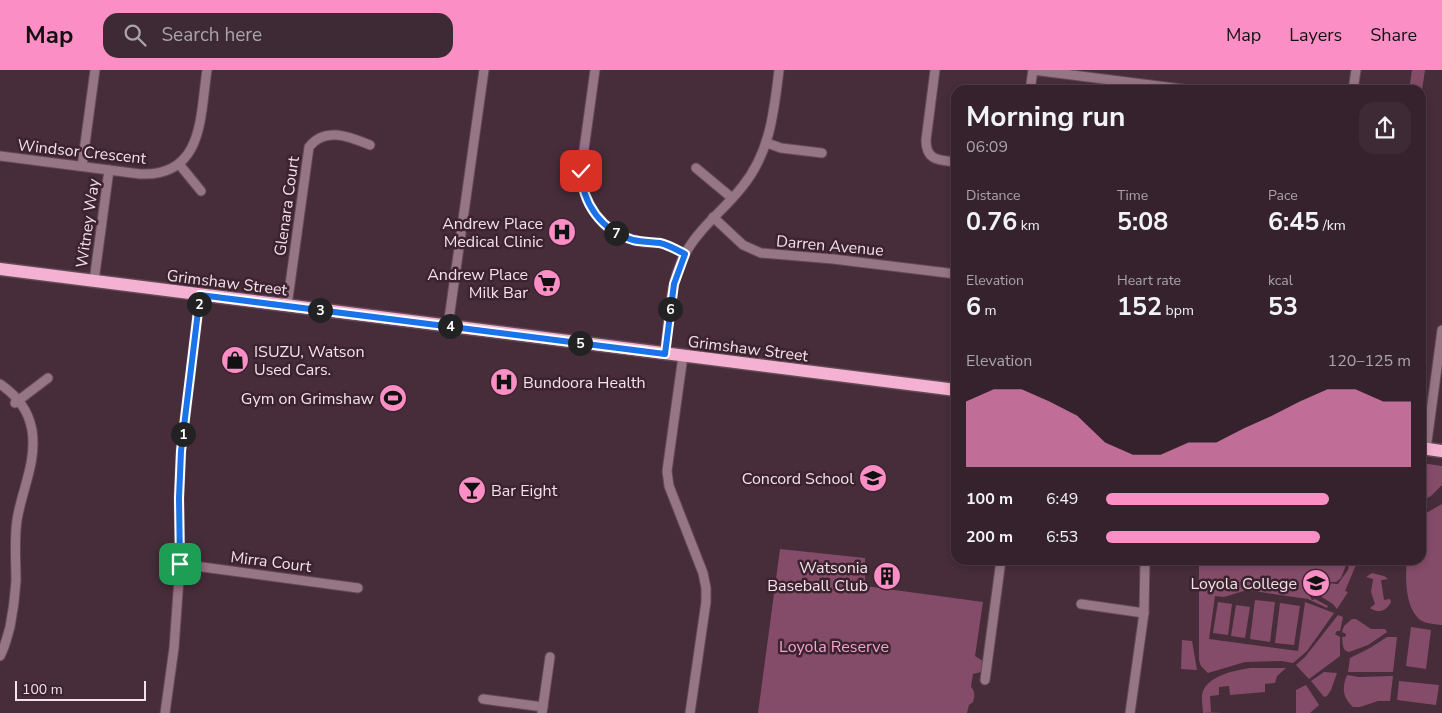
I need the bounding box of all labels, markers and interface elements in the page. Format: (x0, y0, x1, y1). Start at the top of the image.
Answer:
search box (103, 13, 453, 58)
text: Map (25, 19, 73, 51)
icon: search (121, 21, 149, 49)
text: Search here (161, 22, 262, 48)
text: Map (1226, 23, 1261, 47)
text: Layers (1289, 23, 1342, 47)
text: Share (1370, 23, 1417, 47)
text: Morning run (966, 98, 1125, 136)
button: share (1359, 102, 1411, 154)
street label: Windsor Crescent (16, 134, 148, 170)
text: 06:09 (966, 136, 1008, 158)
pin (560, 150, 602, 192)
street label: Glenara Court (269, 154, 305, 257)
icon: check (567, 157, 595, 185)
street label: Witney Way (71, 176, 105, 269)
text: Distance (966, 186, 1020, 205)
text: Time (1117, 186, 1148, 205)
text: Pace (1268, 186, 1298, 205)
text: 0.76 (966, 205, 1017, 239)
text: 5:08 (1117, 205, 1168, 239)
text: 6:45 (1268, 205, 1319, 239)
place label: Andrew Place Medical Clinic (442, 213, 544, 253)
text: km (1017, 216, 1040, 235)
text: /km (1319, 216, 1346, 235)
hospital icon: Andrew Place Medical Clinic (547, 217, 577, 247)
pin: 7 (604, 220, 628, 246)
text: 7 (612, 224, 621, 243)
street label: Darren Avenue (775, 230, 885, 262)
place label: Andrew Place Milk Bar (427, 264, 528, 304)
street label: Grimshaw Street (165, 265, 289, 301)
supermarket icon: Andrew Place Milk Bar (532, 268, 562, 298)
text: Elevation (966, 271, 1024, 290)
text: Heart rate (1117, 271, 1181, 290)
text: kcal (1268, 271, 1293, 290)
text: 6 (966, 290, 981, 324)
text: 152 (1117, 290, 1162, 324)
text: 53 (1268, 290, 1298, 324)
pin: 2 (186, 292, 212, 316)
text: 2 (195, 295, 204, 314)
pin: 6 (658, 296, 682, 322)
pin: 3 (308, 298, 332, 322)
text: 6 (666, 300, 675, 319)
text: 3 (316, 301, 325, 320)
text: m (981, 301, 997, 320)
text: bpm (1162, 301, 1194, 320)
pin: 4 (438, 314, 462, 338)
text: 4 (446, 317, 455, 336)
pin: 5 (568, 330, 592, 356)
street label: Grimshaw Street (686, 331, 810, 367)
text: 5 (576, 334, 585, 353)
place label: ISUZU, Watson Used Cars. (254, 341, 365, 381)
shop icon: ISUZU, Watson Used Cars. (220, 345, 250, 375)
text: Elevation (966, 350, 1032, 372)
text: 120–125 m (1328, 350, 1411, 372)
hospital icon: Bundoora Health (489, 367, 519, 397)
place label: Bundoora Health (523, 372, 646, 394)
sports icon: Gym on Grimshaw (378, 383, 408, 413)
place label: Gym on Grimshaw (241, 388, 375, 410)
pin: 1 (170, 422, 196, 446)
text: 1 (179, 425, 188, 444)
school or university icon: Concord School (858, 463, 888, 493)
place label: Concord School (742, 468, 854, 490)
bar icon: Bar Eight (457, 475, 487, 505)
place label: Bar Eight (491, 480, 558, 502)
text: 100 m (966, 488, 1013, 510)
text: 6:49 (1046, 488, 1078, 510)
text: 200 m (966, 526, 1013, 548)
text: 6:53 (1046, 526, 1078, 548)
pin (159, 543, 201, 585)
street label: Mirra Court (229, 546, 313, 578)
icon: arrive (166, 550, 194, 578)
place label: Watsonia Baseball Club (767, 557, 868, 597)
building icon: Watsonia Baseball Club (872, 561, 902, 591)
school or university icon: Loyola College (1301, 568, 1331, 598)
place label: Loyola College (1190, 573, 1297, 595)
park label: Loyola Reserve (779, 636, 889, 658)
scale bar (15, 678, 146, 701)
text: 100 m (22, 680, 63, 699)

